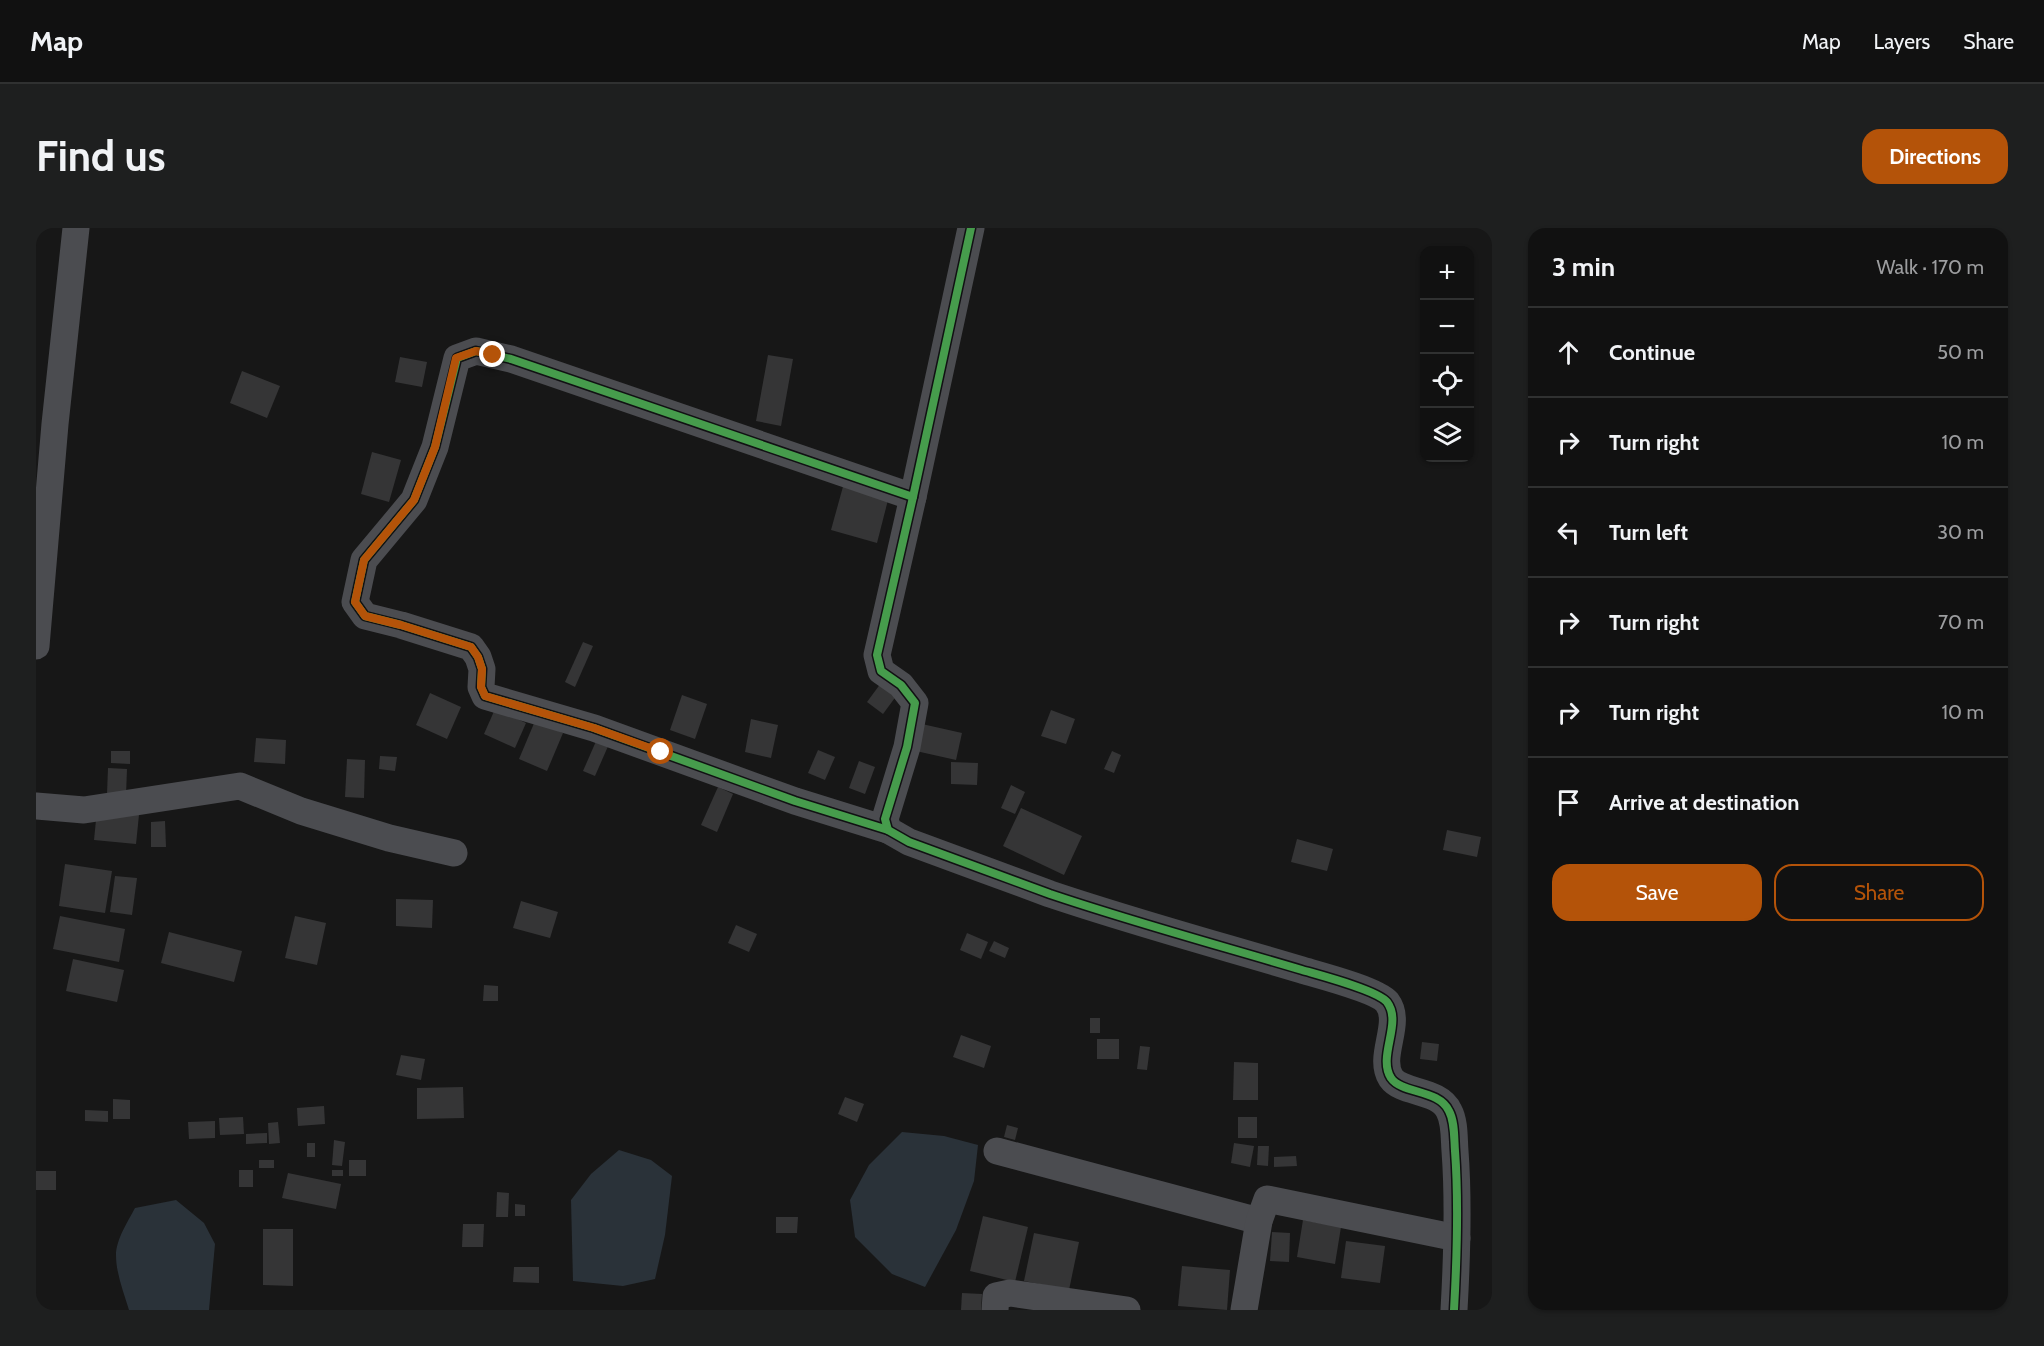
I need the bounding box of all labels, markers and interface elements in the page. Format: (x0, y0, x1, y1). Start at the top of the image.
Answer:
text: Map (30, 24, 83, 58)
text: Map (1802, 29, 1841, 54)
text: Layers (1874, 29, 1930, 54)
text: Share (1963, 29, 2014, 54)
button: Directions (1862, 129, 2008, 184)
text: Find us (36, 130, 165, 182)
map controls (1420, 246, 1474, 462)
button: + (1420, 246, 1474, 300)
text: 3 min (1552, 251, 1615, 283)
text: Walk · 170 m (1876, 255, 1984, 279)
button: − (1420, 300, 1474, 354)
icon: ahead (1552, 336, 1585, 369)
text: Continue (1609, 339, 1695, 366)
text: 50 m (1937, 340, 1984, 364)
route end (479, 341, 505, 367)
button: locate (1420, 354, 1474, 408)
button: layers (1420, 408, 1474, 462)
icon: right (1552, 426, 1585, 459)
text: Turn right (1609, 429, 1699, 456)
text: 10 m (1941, 430, 1984, 454)
icon: left (1552, 516, 1585, 549)
text: Turn left (1609, 519, 1688, 546)
text: 30 m (1937, 520, 1984, 544)
icon: right (1552, 606, 1585, 639)
text: Turn right (1609, 609, 1699, 636)
text: 70 m (1938, 610, 1984, 634)
icon: right (1552, 696, 1585, 729)
text: Turn right (1609, 699, 1699, 726)
text: 10 m (1941, 700, 1984, 724)
route start (647, 738, 673, 764)
icon: arrive (1552, 786, 1585, 819)
text: Arrive at destination (1609, 789, 1799, 816)
button: Save (1552, 864, 1762, 921)
button: Share (1774, 864, 1984, 921)

